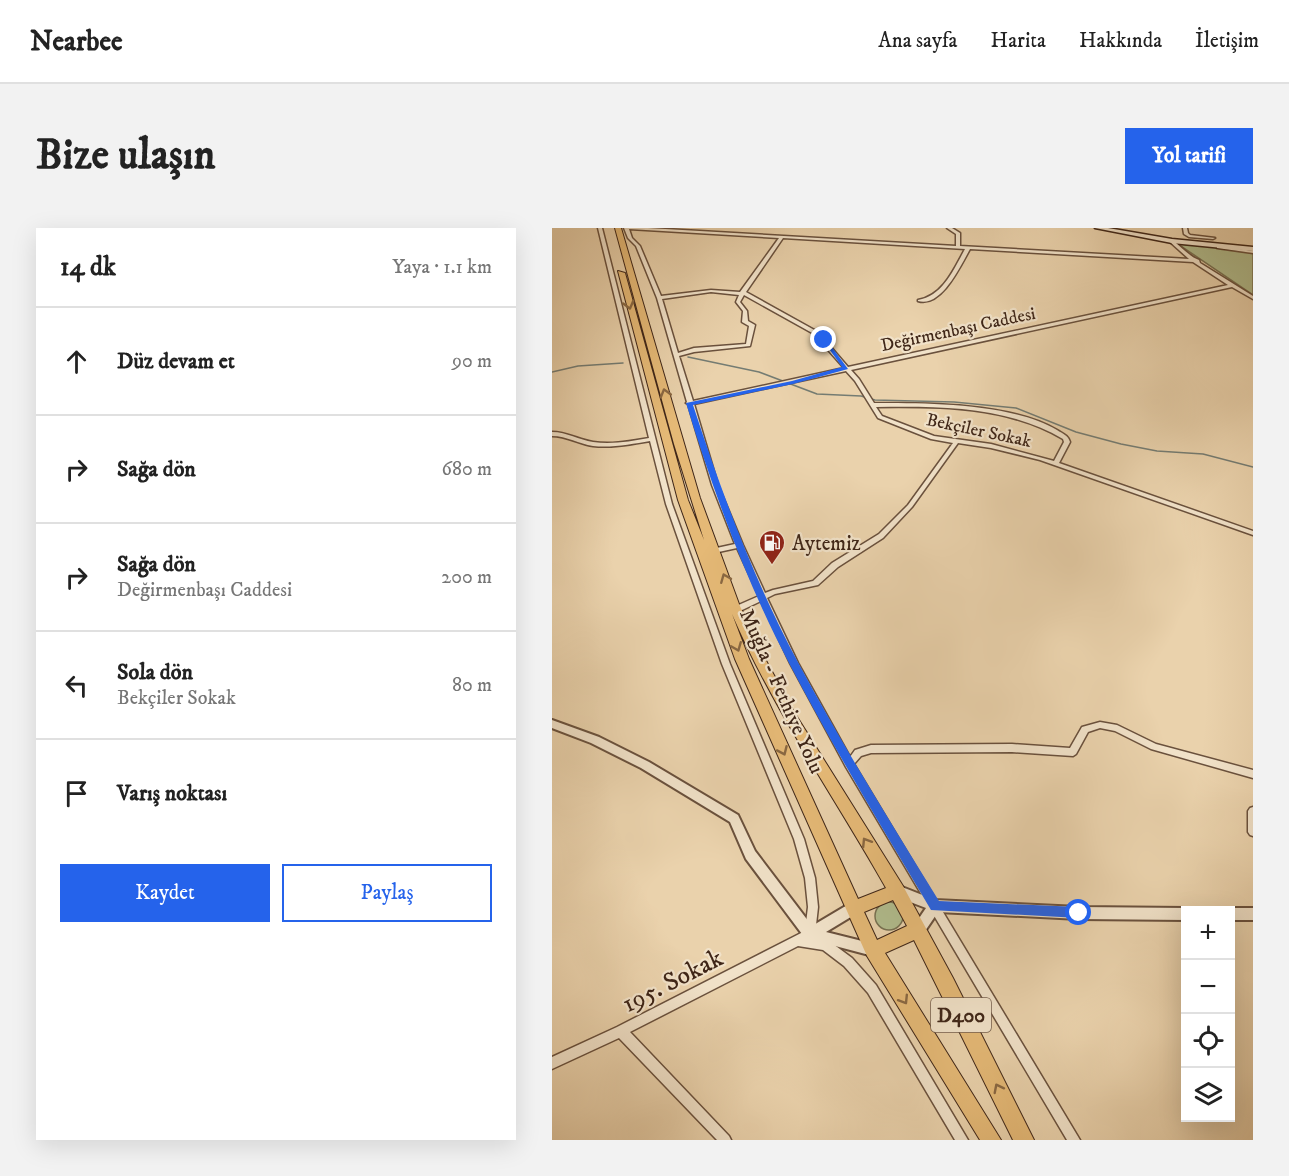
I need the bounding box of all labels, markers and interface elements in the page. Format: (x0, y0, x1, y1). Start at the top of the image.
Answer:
text: Nearbee (30, 24, 123, 59)
text: Ana sayfa (878, 28, 958, 54)
text: Harita (991, 28, 1046, 54)
text: Hakkında (1079, 28, 1162, 54)
text: İletişim (1195, 28, 1259, 54)
button: Yol tarifi (1125, 128, 1253, 184)
text: Bize ulaşın (36, 130, 216, 182)
text: 14 dk (60, 251, 116, 284)
text: Yaya · 1.1 km (392, 255, 492, 280)
one-way arrow (622, 300, 635, 310)
street label: Değirmenbaşı Caddesi (879, 303, 1038, 357)
route end (810, 326, 836, 352)
icon: ahead (60, 345, 93, 378)
text: Düz devam et (117, 348, 235, 375)
text: 90 m (452, 349, 492, 374)
one-way arrow (660, 388, 672, 398)
street label: Bekçiler Sokak (924, 409, 1033, 453)
icon: right (60, 453, 93, 486)
text: Sağa dön (117, 456, 196, 483)
text: 680 m (442, 457, 492, 482)
fuel station icon: Aytemiz (757, 528, 787, 566)
place label: Aytemiz (792, 531, 861, 557)
text: Sağa dön (117, 551, 196, 578)
icon: right (60, 561, 93, 594)
text: 200 m (441, 565, 492, 590)
one-way arrow (719, 573, 732, 584)
text: Değirmenbaşı Caddesi (117, 578, 292, 603)
street label: Muğla - Fethiye Yolu (733, 605, 829, 778)
one-way arrow (730, 641, 742, 652)
text: Sola dön (117, 659, 193, 686)
icon: left (60, 669, 93, 702)
text: 80 m (452, 673, 492, 698)
text: Bekçiler Sokak (117, 686, 236, 711)
one-way arrow (776, 744, 788, 755)
icon: arrive (60, 777, 93, 810)
text: Varış noktası (117, 780, 227, 807)
one-way arrow (863, 837, 874, 848)
button: Kaydet (60, 864, 270, 922)
button: Paylaş (282, 864, 492, 922)
route start (1065, 899, 1091, 925)
map controls (1181, 906, 1235, 1122)
button: + (1181, 906, 1235, 960)
street label: 195. Sokak (616, 942, 729, 1021)
button: − (1181, 960, 1235, 1014)
one-way arrow (897, 994, 909, 1004)
road number: D400 (931, 998, 991, 1032)
button: locate (1181, 1014, 1235, 1068)
button: layers (1181, 1068, 1235, 1122)
one-way arrow (993, 1083, 1005, 1094)

